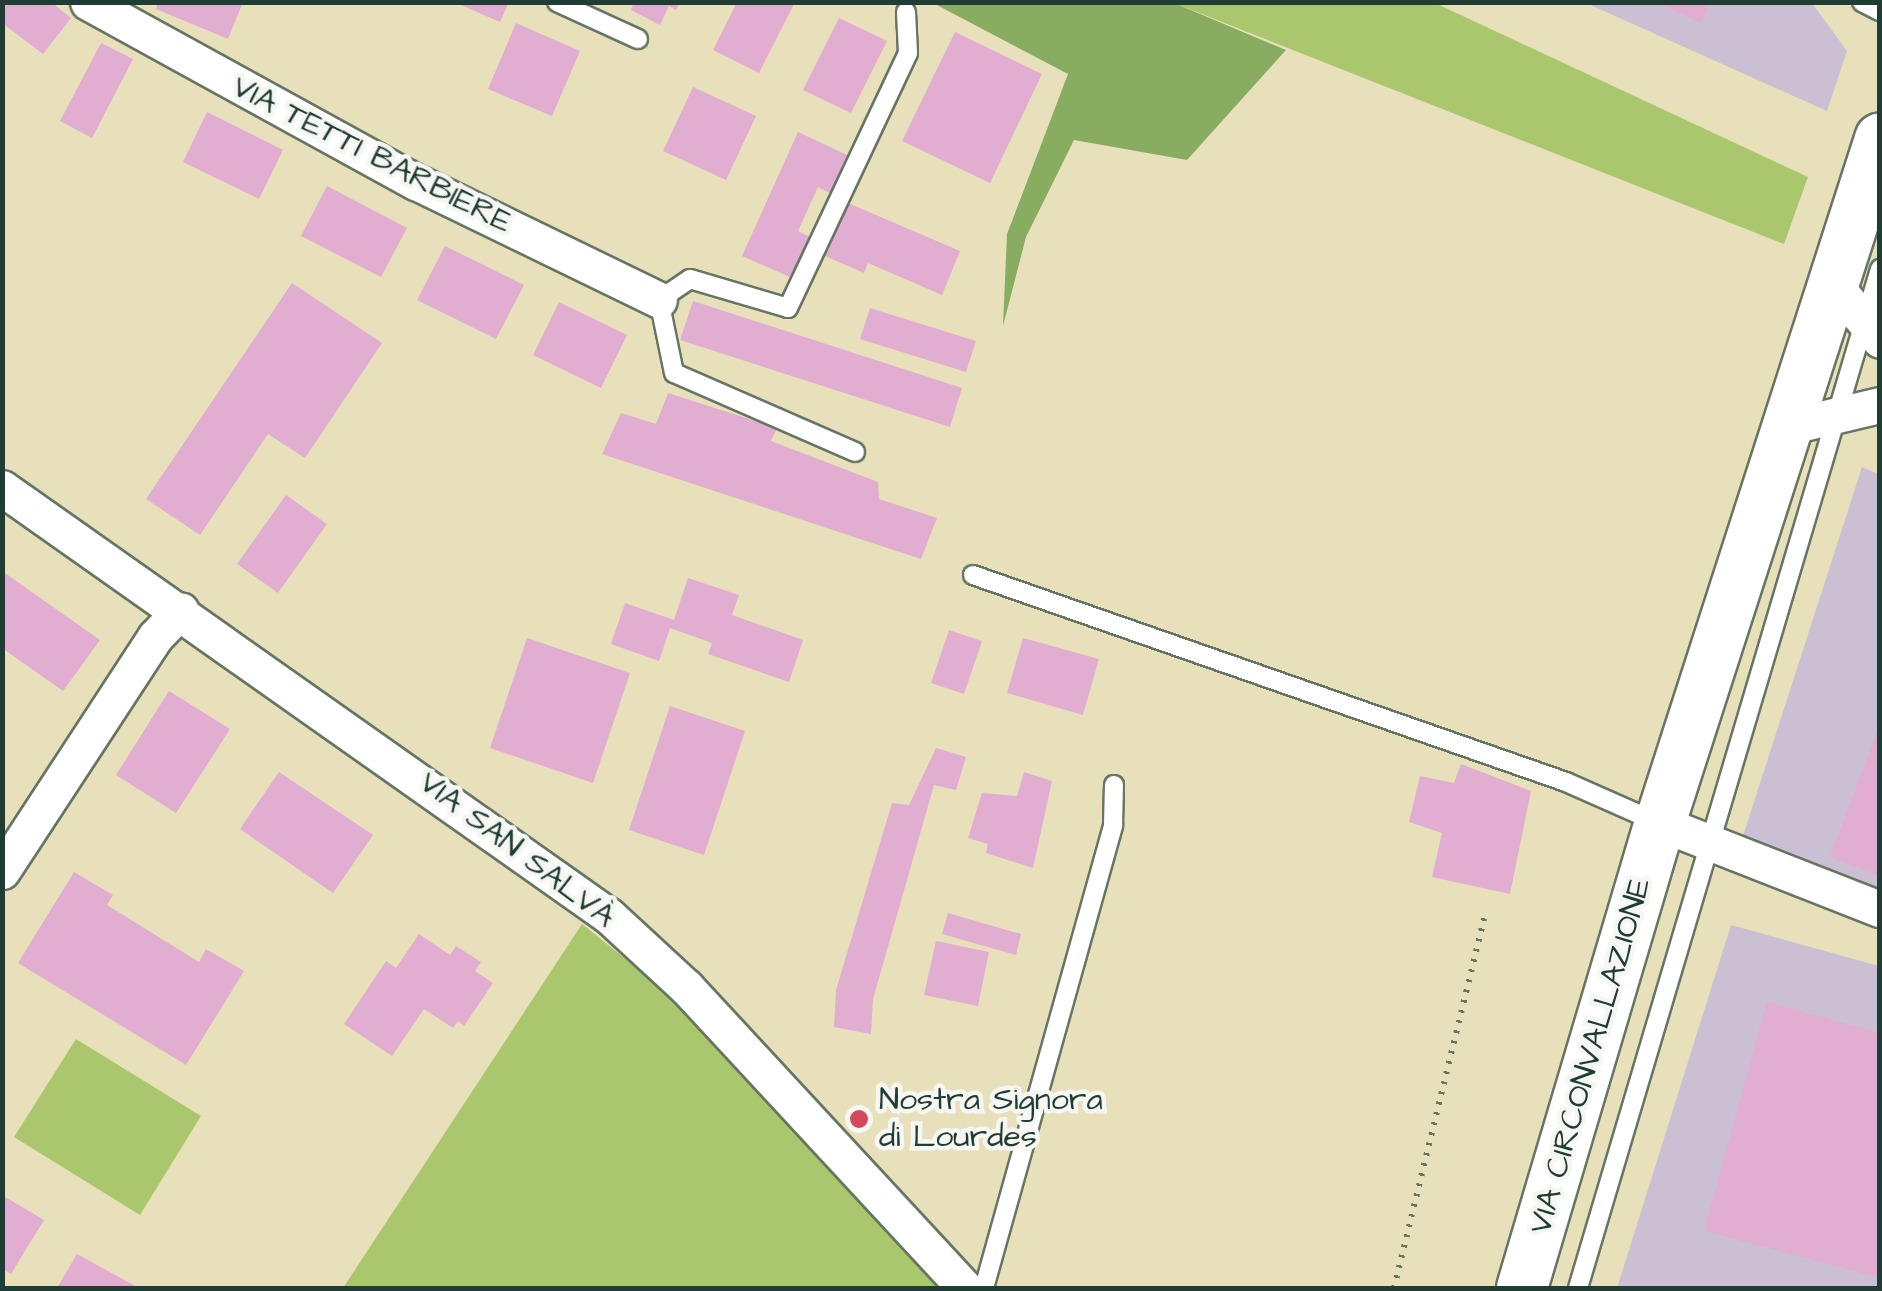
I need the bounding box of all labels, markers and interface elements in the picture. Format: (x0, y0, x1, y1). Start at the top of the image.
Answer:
street label: VIA TETTI BARBIERE (226, 68, 518, 242)
street label: VIA SAN SALVÀ (411, 764, 623, 936)
street label: VIA CIRCONVALLAZIONE (1522, 874, 1660, 1238)
place label: Nostra Signora di Lourdes (879, 1082, 1103, 1157)
marker: Nostra Signora di Lourdes (848, 1108, 870, 1130)

